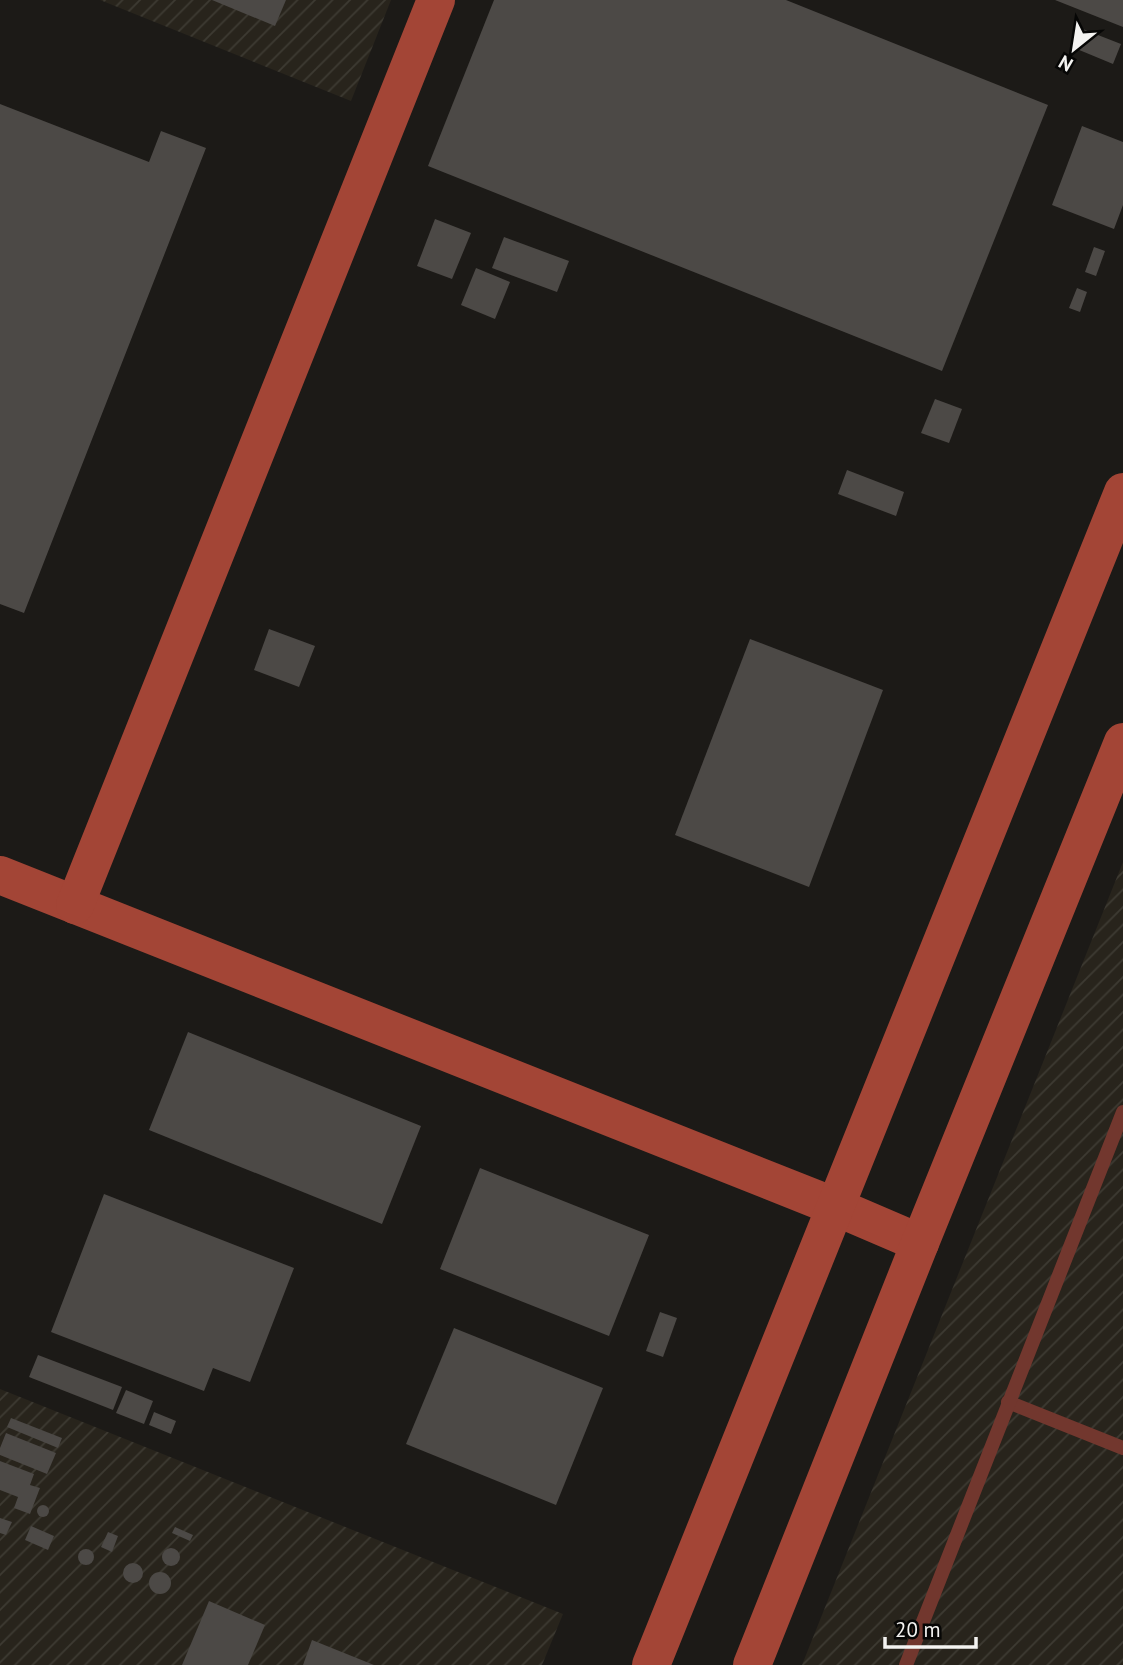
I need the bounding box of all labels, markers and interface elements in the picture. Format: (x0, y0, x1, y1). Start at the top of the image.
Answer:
north arrow (1039, 14, 1109, 84)
text: N (1054, 50, 1077, 77)
scale bar (885, 1606, 976, 1650)
text: 20 m (895, 1616, 941, 1643)

